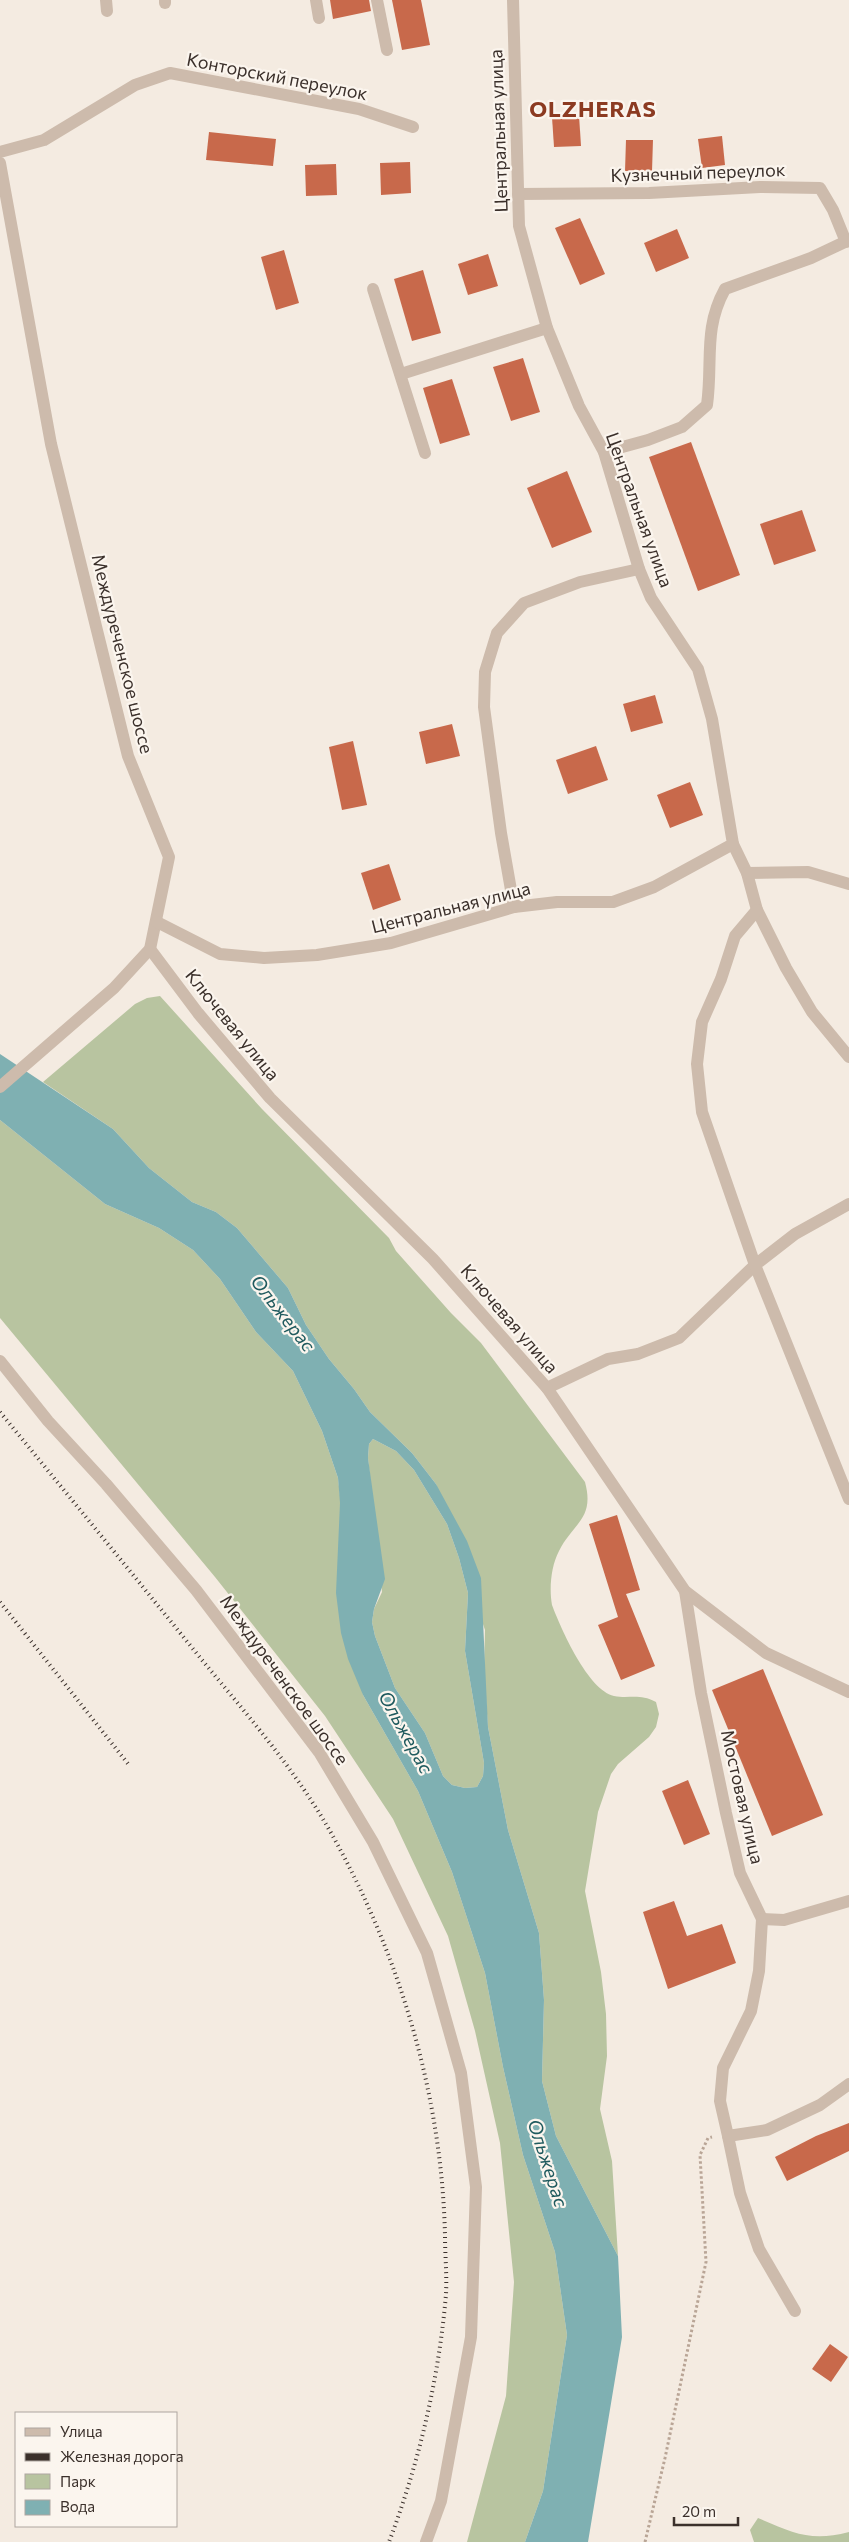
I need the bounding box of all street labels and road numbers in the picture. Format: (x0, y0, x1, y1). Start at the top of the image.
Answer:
street label: Конторский переулок (185, 48, 370, 104)
street label: Центральная улица (484, 49, 512, 213)
street label: Кузнечный переулок (610, 158, 786, 186)
street label: Центральная улица (602, 429, 678, 590)
street label: Междуреченское шоссе (88, 552, 158, 756)
street label: Центральная улица (369, 877, 533, 937)
street label: Ключевая улица (181, 964, 285, 1085)
street label: Ключевая улица (456, 1259, 563, 1377)
street label: Междуреченское шоссе (216, 1590, 354, 1769)
street label: Мостовая улица (717, 1728, 769, 1866)

